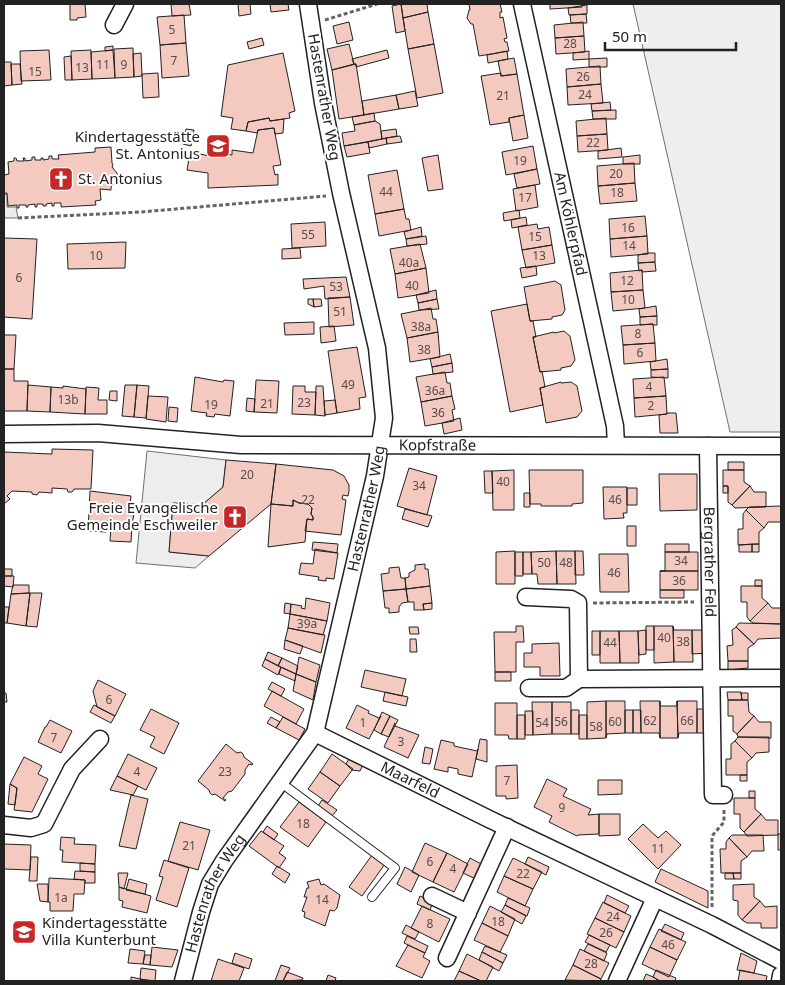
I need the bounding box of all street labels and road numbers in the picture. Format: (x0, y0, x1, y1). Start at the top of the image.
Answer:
street label: Hastenrather Weg (304, 32, 346, 162)
street label: Am Köhlerpfad (550, 170, 593, 277)
street label: Kopfstraße (399, 434, 476, 454)
street label: Hastenrather Weg (342, 444, 389, 574)
street label: Bergrather Feld (700, 507, 721, 617)
street label: Maarfeld (378, 756, 443, 802)
street label: Hastenrather Weg (180, 830, 249, 955)

